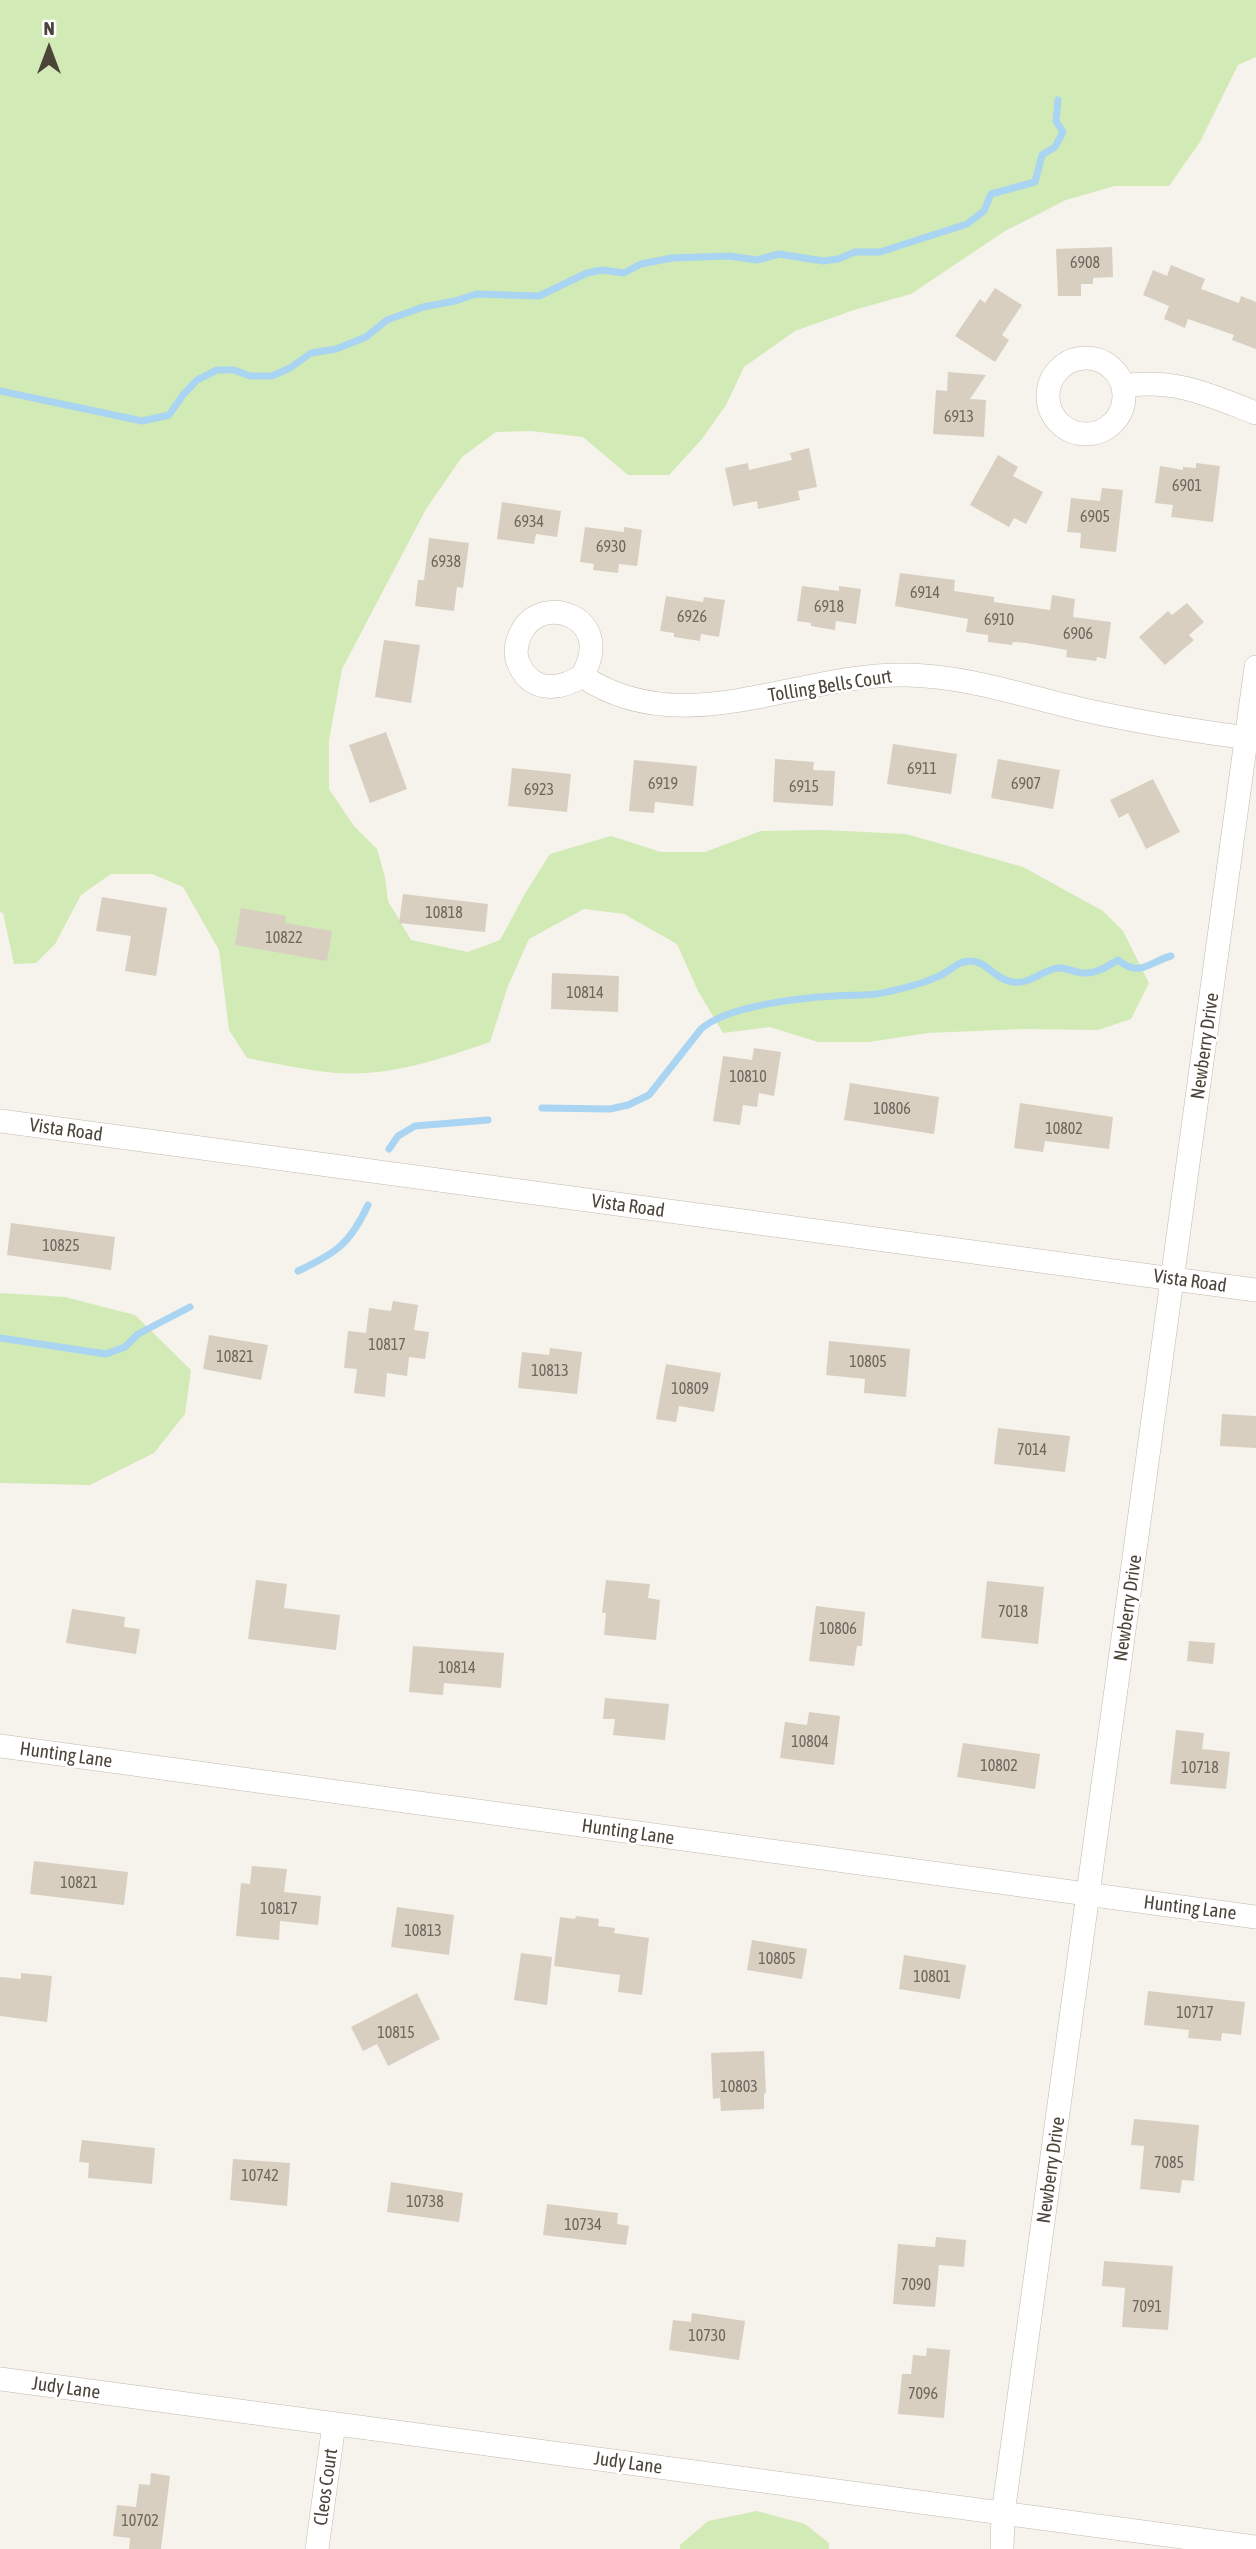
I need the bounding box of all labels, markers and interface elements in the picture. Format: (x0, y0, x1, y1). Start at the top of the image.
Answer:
north arrow (14, 14, 84, 84)
text: N (43, 17, 55, 39)
house number: 6908 (1070, 253, 1100, 273)
house number: 6913 (944, 407, 974, 427)
house number: 6901 (1172, 476, 1202, 496)
house number: 6905 (1080, 507, 1110, 527)
house number: 6934 (514, 512, 544, 532)
house number: 6930 (596, 537, 626, 557)
house number: 6938 (431, 552, 461, 572)
house number: 6914 (910, 583, 940, 603)
house number: 6918 (814, 597, 844, 617)
house number: 6926 (677, 607, 707, 627)
house number: 6910 (984, 610, 1014, 630)
house number: 6906 (1063, 624, 1093, 644)
street label: Tolling Bells Court (766, 665, 894, 707)
house number: 6911 (907, 759, 937, 779)
house number: 6919 (648, 774, 678, 794)
house number: 6907 (1011, 774, 1041, 794)
house number: 6915 (789, 777, 819, 797)
house number: 6923 (524, 780, 554, 800)
house number: 10818 (425, 903, 463, 923)
house number: 10822 (265, 928, 303, 948)
house number: 10814 (566, 983, 604, 1003)
street label: Newberry Drive (1186, 991, 1224, 1101)
house number: 10810 (729, 1067, 767, 1087)
house number: 10806 (873, 1099, 911, 1119)
street label: Vista Road (28, 1114, 104, 1146)
house number: 10802 (1045, 1119, 1083, 1139)
street label: Vista Road (590, 1190, 666, 1222)
house number: 10825 (42, 1236, 80, 1256)
street label: Vista Road (1152, 1265, 1228, 1297)
house number: 10817 (368, 1335, 406, 1355)
house number: 10821 (216, 1347, 254, 1367)
house number: 10805 (849, 1352, 887, 1372)
house number: 10813 (531, 1361, 569, 1381)
house number: 10809 (671, 1379, 709, 1399)
house number: 7014 (1017, 1440, 1047, 1460)
street label: Newberry Drive (1109, 1553, 1147, 1663)
house number: 7018 (998, 1602, 1028, 1622)
house number: 10806 (819, 1619, 857, 1639)
house number: 10814 (438, 1658, 476, 1678)
house number: 10804 (791, 1732, 829, 1752)
street label: Hunting Lane (18, 1737, 114, 1773)
house number: 10802 (980, 1756, 1018, 1776)
house number: 10718 (1181, 1758, 1219, 1778)
street label: Hunting Lane (580, 1814, 676, 1850)
house number: 10821 (60, 1873, 98, 1893)
street label: Hunting Lane (1142, 1891, 1238, 1925)
house number: 10817 (260, 1899, 298, 1919)
house number: 10813 (404, 1921, 442, 1941)
house number: 10805 (758, 1949, 796, 1969)
house number: 10801 (913, 1967, 951, 1987)
house number: 10717 (1176, 2003, 1214, 2023)
house number: 10815 (377, 2023, 415, 2043)
house number: 10803 (720, 2077, 758, 2097)
street label: Newberry Drive (1032, 2115, 1070, 2225)
house number: 7085 (1154, 2153, 1184, 2173)
house number: 10742 (241, 2166, 279, 2186)
house number: 10738 (406, 2192, 444, 2212)
house number: 10734 (564, 2215, 602, 2235)
house number: 7090 (901, 2275, 931, 2295)
house number: 7091 (1132, 2297, 1162, 2317)
house number: 10730 (688, 2326, 726, 2346)
street label: Judy Lane (30, 2372, 102, 2404)
house number: 7096 (908, 2384, 938, 2404)
street label: Cleos Court (309, 2447, 343, 2527)
street label: Judy Lane (592, 2447, 664, 2479)
house number: 10702 (121, 2511, 159, 2531)

